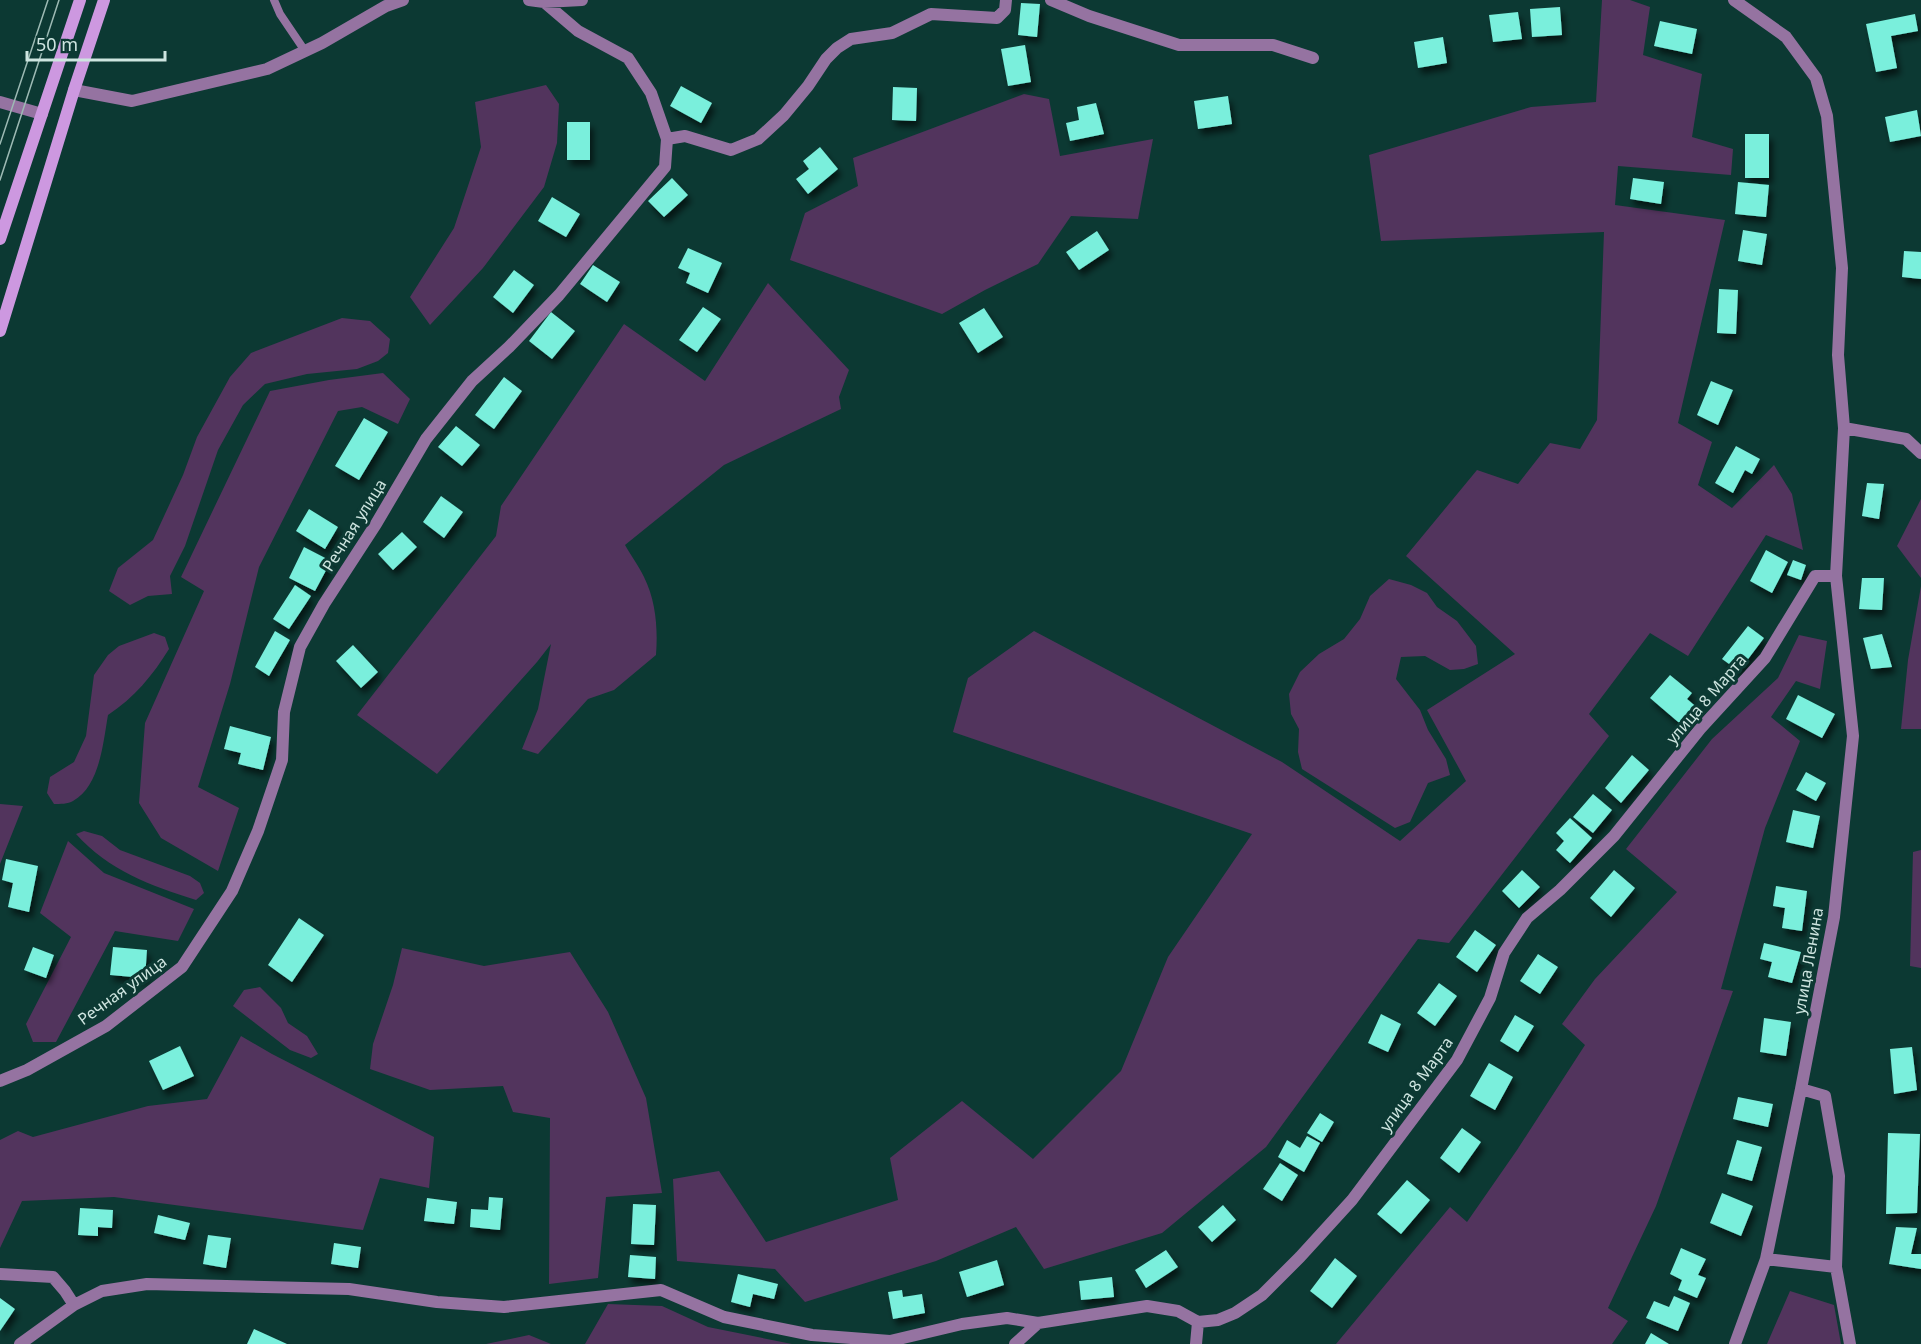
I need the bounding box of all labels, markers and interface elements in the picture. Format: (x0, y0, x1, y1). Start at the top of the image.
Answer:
scale bar (27, 24, 165, 62)
text: 50 m (36, 32, 78, 56)
street label: Речная улица (317, 475, 391, 575)
street label: улица 8 Марта (1661, 649, 1751, 749)
street label: улица Ленина (1788, 906, 1828, 1016)
street label: Речная улица (73, 950, 171, 1030)
street label: улица 8 Марта (1374, 1032, 1458, 1136)

